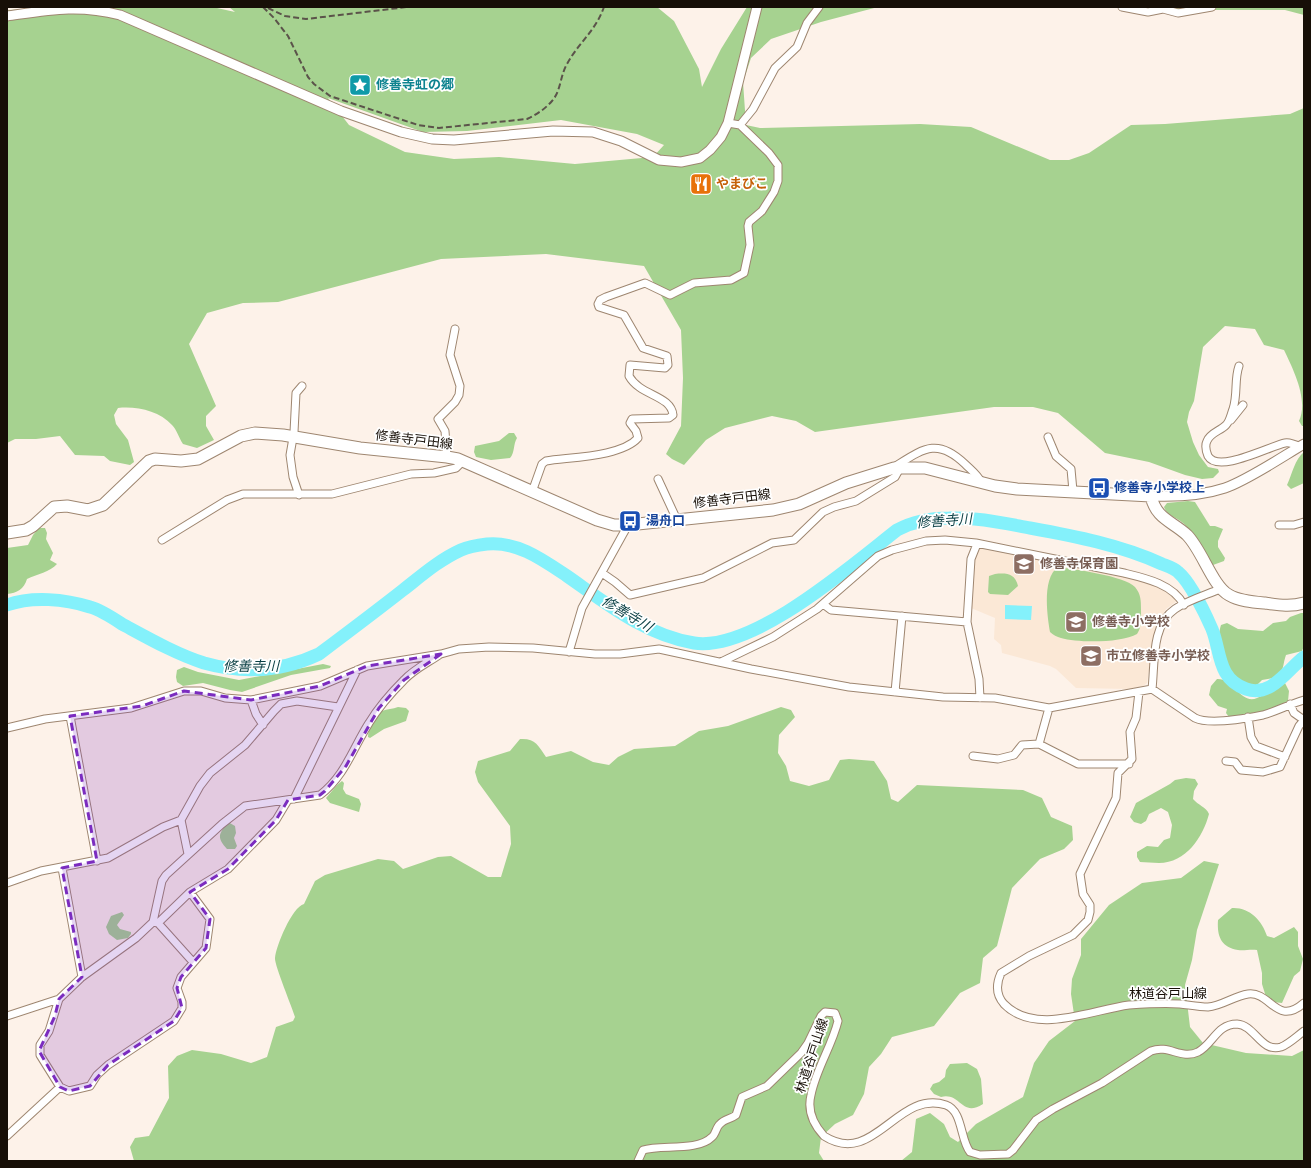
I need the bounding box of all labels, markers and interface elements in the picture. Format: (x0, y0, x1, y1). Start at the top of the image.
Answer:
place icon: 修善寺虹の郷 (347, 72, 373, 98)
place label: 修善寺虹の郷 (376, 77, 454, 93)
restaurant icon: やまびこ (688, 171, 714, 197)
place label: やまびこ (716, 176, 768, 192)
street label: 修善寺戸田線 (374, 427, 454, 453)
bus stop icon: 修善寺小学校上 (1086, 475, 1112, 501)
place label: 修善寺小学校上 (1114, 480, 1205, 496)
street label: 修善寺戸田線 (692, 486, 772, 512)
bus stop icon: 湯舟口 (617, 508, 643, 534)
water label: 修善寺川 (915, 510, 975, 531)
place label: 湯舟口 (646, 513, 685, 529)
school or university icon: 修善寺保育園 (1011, 551, 1037, 577)
place label: 修善寺保育園 (1040, 556, 1118, 572)
water label: 修善寺川 (599, 592, 657, 637)
school or university icon: 修善寺小学校 (1063, 609, 1089, 635)
place label: 修善寺小学校 (1092, 614, 1170, 630)
school or university icon: 市立修善寺小学校 (1078, 643, 1104, 669)
place label: 市立修善寺小学校 (1106, 648, 1210, 664)
water label: 修善寺川 (223, 658, 281, 675)
street label: 林道谷戸山線 (1129, 986, 1207, 1002)
street label: 林道谷戸山線 (792, 1016, 832, 1096)

